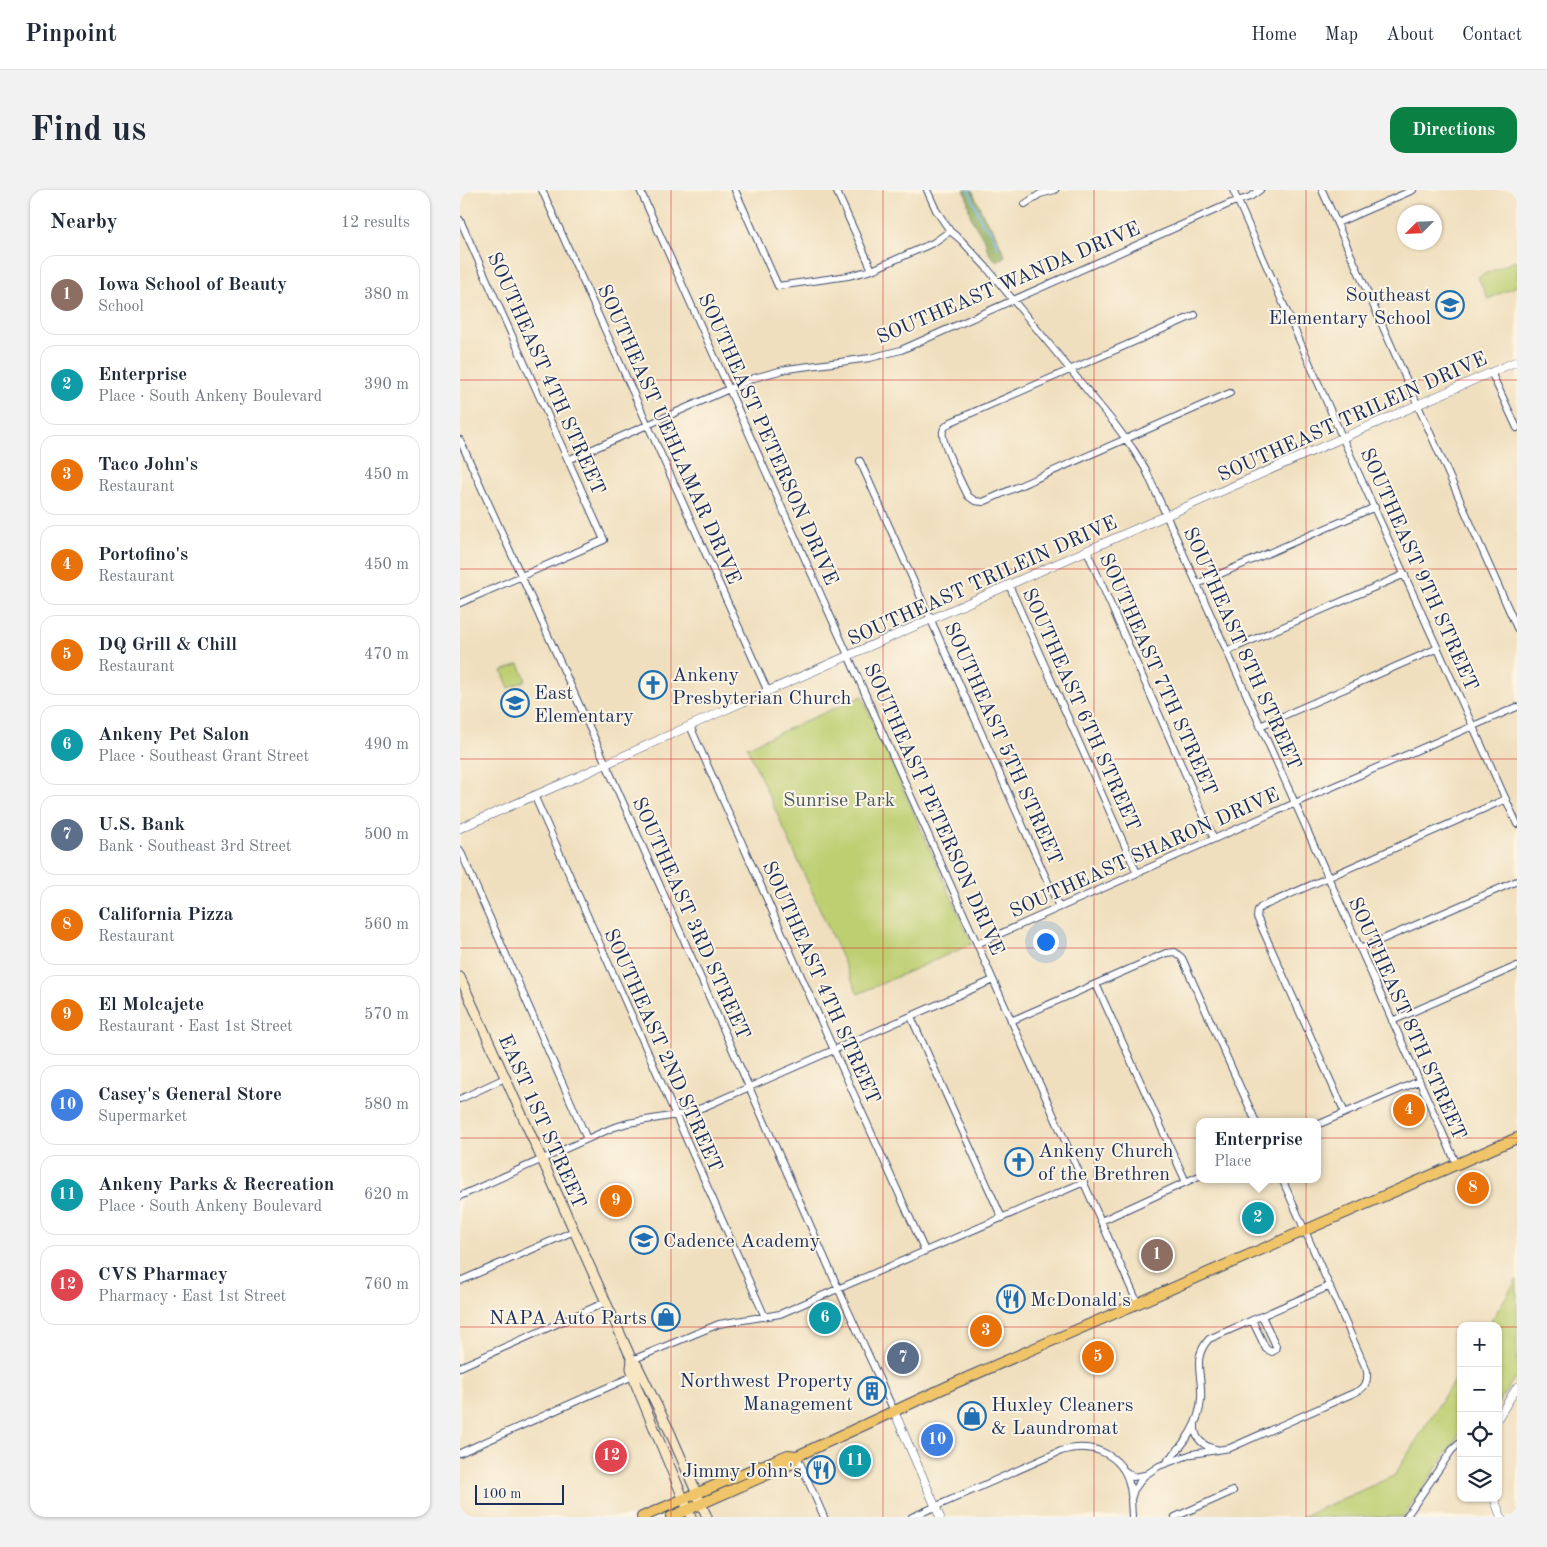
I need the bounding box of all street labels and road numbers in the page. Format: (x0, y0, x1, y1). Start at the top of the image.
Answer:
street label: SOUTHEAST WANDA DRIVE (874, 219, 1144, 349)
street label: SOUTHEAST 4TH STREET (483, 250, 608, 498)
street label: SOUTHEAST UEHLAMAR DRIVE (593, 282, 744, 588)
street label: SOUTHEAST PETERSON DRIVE (694, 291, 841, 589)
street label: SOUTHEAST TRILEIN DRIVE (1215, 349, 1490, 486)
street label: SOUTHEAST 9TH STREET (1356, 446, 1481, 694)
street label: SOUTHEAST TRILEIN DRIVE (845, 513, 1120, 650)
street label: SOUTHEAST 8TH STREET (1179, 525, 1304, 773)
street label: SOUTHEAST 7TH STREET (1095, 551, 1220, 799)
street label: SOUTHEAST 6TH STREET (1018, 586, 1143, 834)
street label: SOUTHEAST 5TH STREET (940, 620, 1065, 868)
street label: SOUTHEAST PETERSON DRIVE (860, 661, 1007, 959)
street label: SOUTHEAST SHARON DRIVE (1007, 785, 1283, 922)
street label: SOUTHEAST 3RD STREET (628, 795, 753, 1043)
street label: SOUTHEAST 4TH STREET (758, 859, 883, 1107)
street label: SOUTHEAST 8TH STREET (1344, 895, 1469, 1143)
street label: SOUTHEAST 2ND STREET (599, 926, 725, 1175)
street label: EAST 1ST STREET (494, 1032, 589, 1212)

